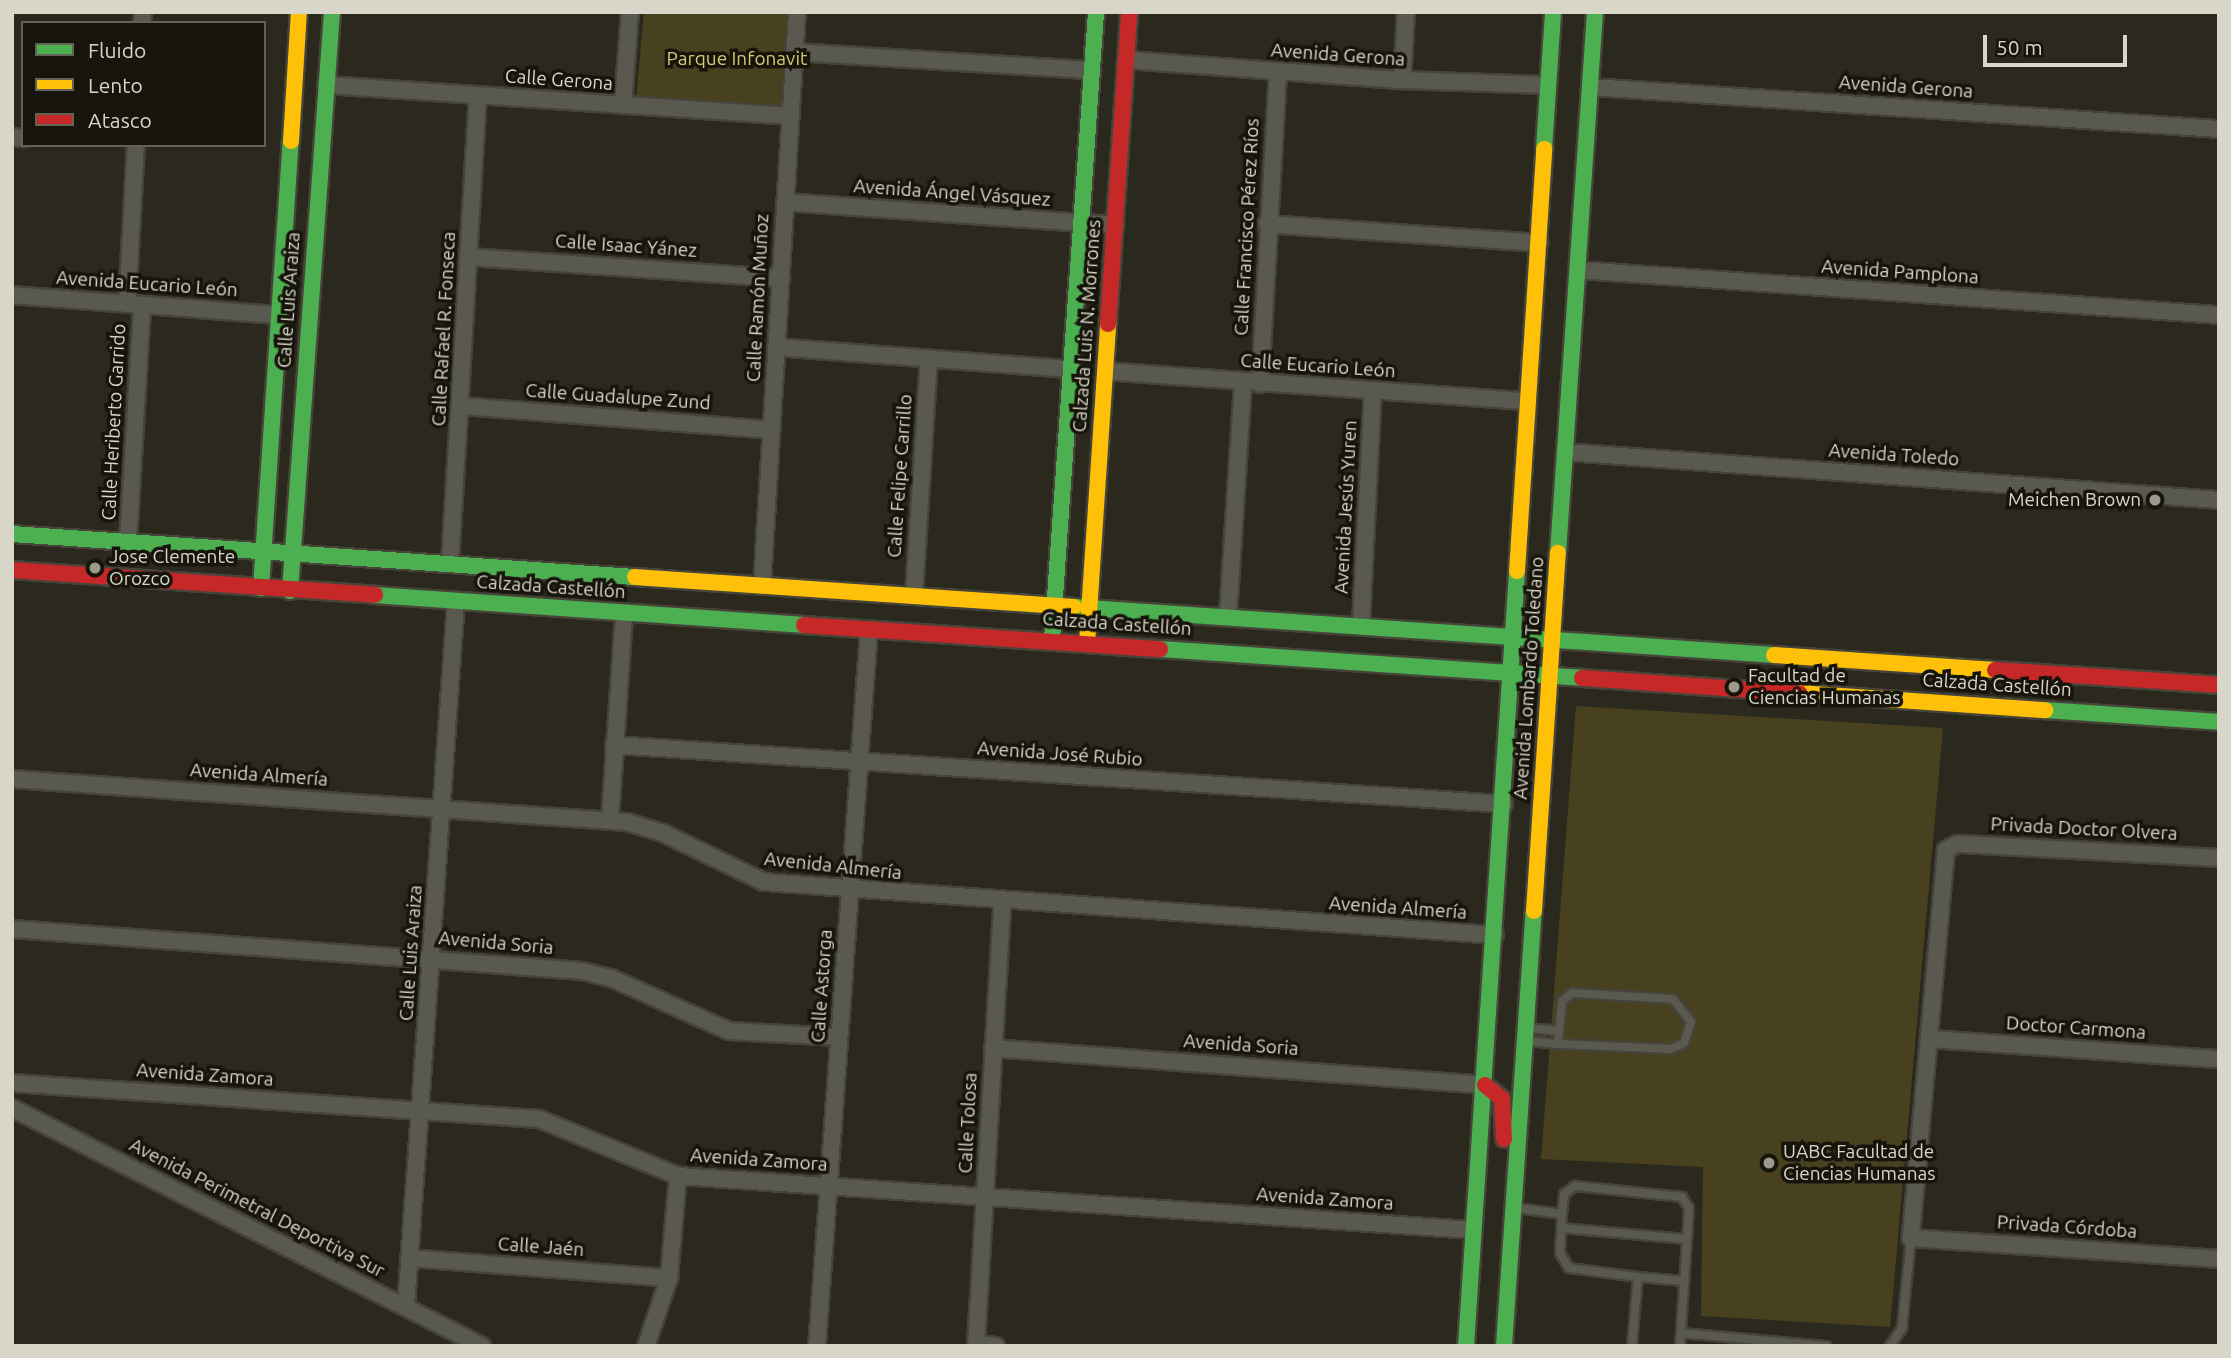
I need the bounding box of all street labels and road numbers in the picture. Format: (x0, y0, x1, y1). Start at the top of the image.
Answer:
street label: Avenida Gerona (1270, 39, 1406, 71)
street label: Calle Gerona (504, 65, 614, 95)
street label: Avenida Gerona (1838, 71, 1974, 103)
street label: Calle Francisco Pérez Ríos (1230, 118, 1264, 336)
street label: Avenida Ángel Vásquez (853, 175, 1051, 211)
street label: Calle Ramón Muñoz (742, 213, 774, 383)
street label: Calzada Luis N. Morrones (1068, 219, 1106, 433)
street label: Calle Isaac Yánez (554, 230, 698, 262)
street label: Calle Luis Araiza (273, 231, 305, 369)
street label: Calle Rafael R. Fonseca (428, 231, 460, 427)
street label: Avenida Pamplona (1821, 255, 1979, 289)
street label: Avenida Eucario León (56, 266, 238, 302)
street label: Calle Heriberto Garrido (97, 323, 131, 521)
street label: Calle Eucario León (1240, 349, 1396, 383)
street label: Calle Guadalupe Zund (525, 379, 711, 415)
street label: Calle Felipe Carrillo (883, 394, 917, 558)
street label: Avenida Jesús Yuren (1330, 420, 1362, 594)
street label: Avenida Toledo (1828, 439, 1960, 471)
street label: Avenida Lombardo Toledano (1509, 556, 1549, 800)
street label: Calzada Castellón (476, 570, 626, 604)
street label: Calzada Castellón (1042, 607, 1192, 641)
street label: Calzada Castellón (1922, 668, 2072, 702)
street label: Avenida José Rubio (977, 737, 1143, 771)
street label: Avenida Almería (189, 759, 329, 791)
street label: Privada Doctor Olvera (1990, 813, 2178, 845)
street label: Avenida Almería (763, 847, 903, 885)
street label: Calle Luis Araiza (395, 884, 427, 1022)
street label: Avenida Almería (1328, 892, 1468, 924)
street label: Avenida Soria (438, 927, 554, 959)
street label: Calle Astorga (807, 929, 837, 1043)
street label: Doctor Carmona (2005, 1012, 2147, 1044)
street label: Avenida Soria (1183, 1030, 1299, 1060)
street label: Avenida Zamora (136, 1059, 274, 1091)
street label: Calle Tolosa (954, 1072, 982, 1174)
street label: Avenida Perimetral Deportiva Sur (126, 1134, 388, 1282)
street label: Avenida Zamora (690, 1144, 828, 1176)
street label: Avenida Zamora (1256, 1183, 1394, 1215)
street label: Privada Córdoba (1996, 1211, 2138, 1243)
street label: Calle Jaén (497, 1233, 585, 1261)

